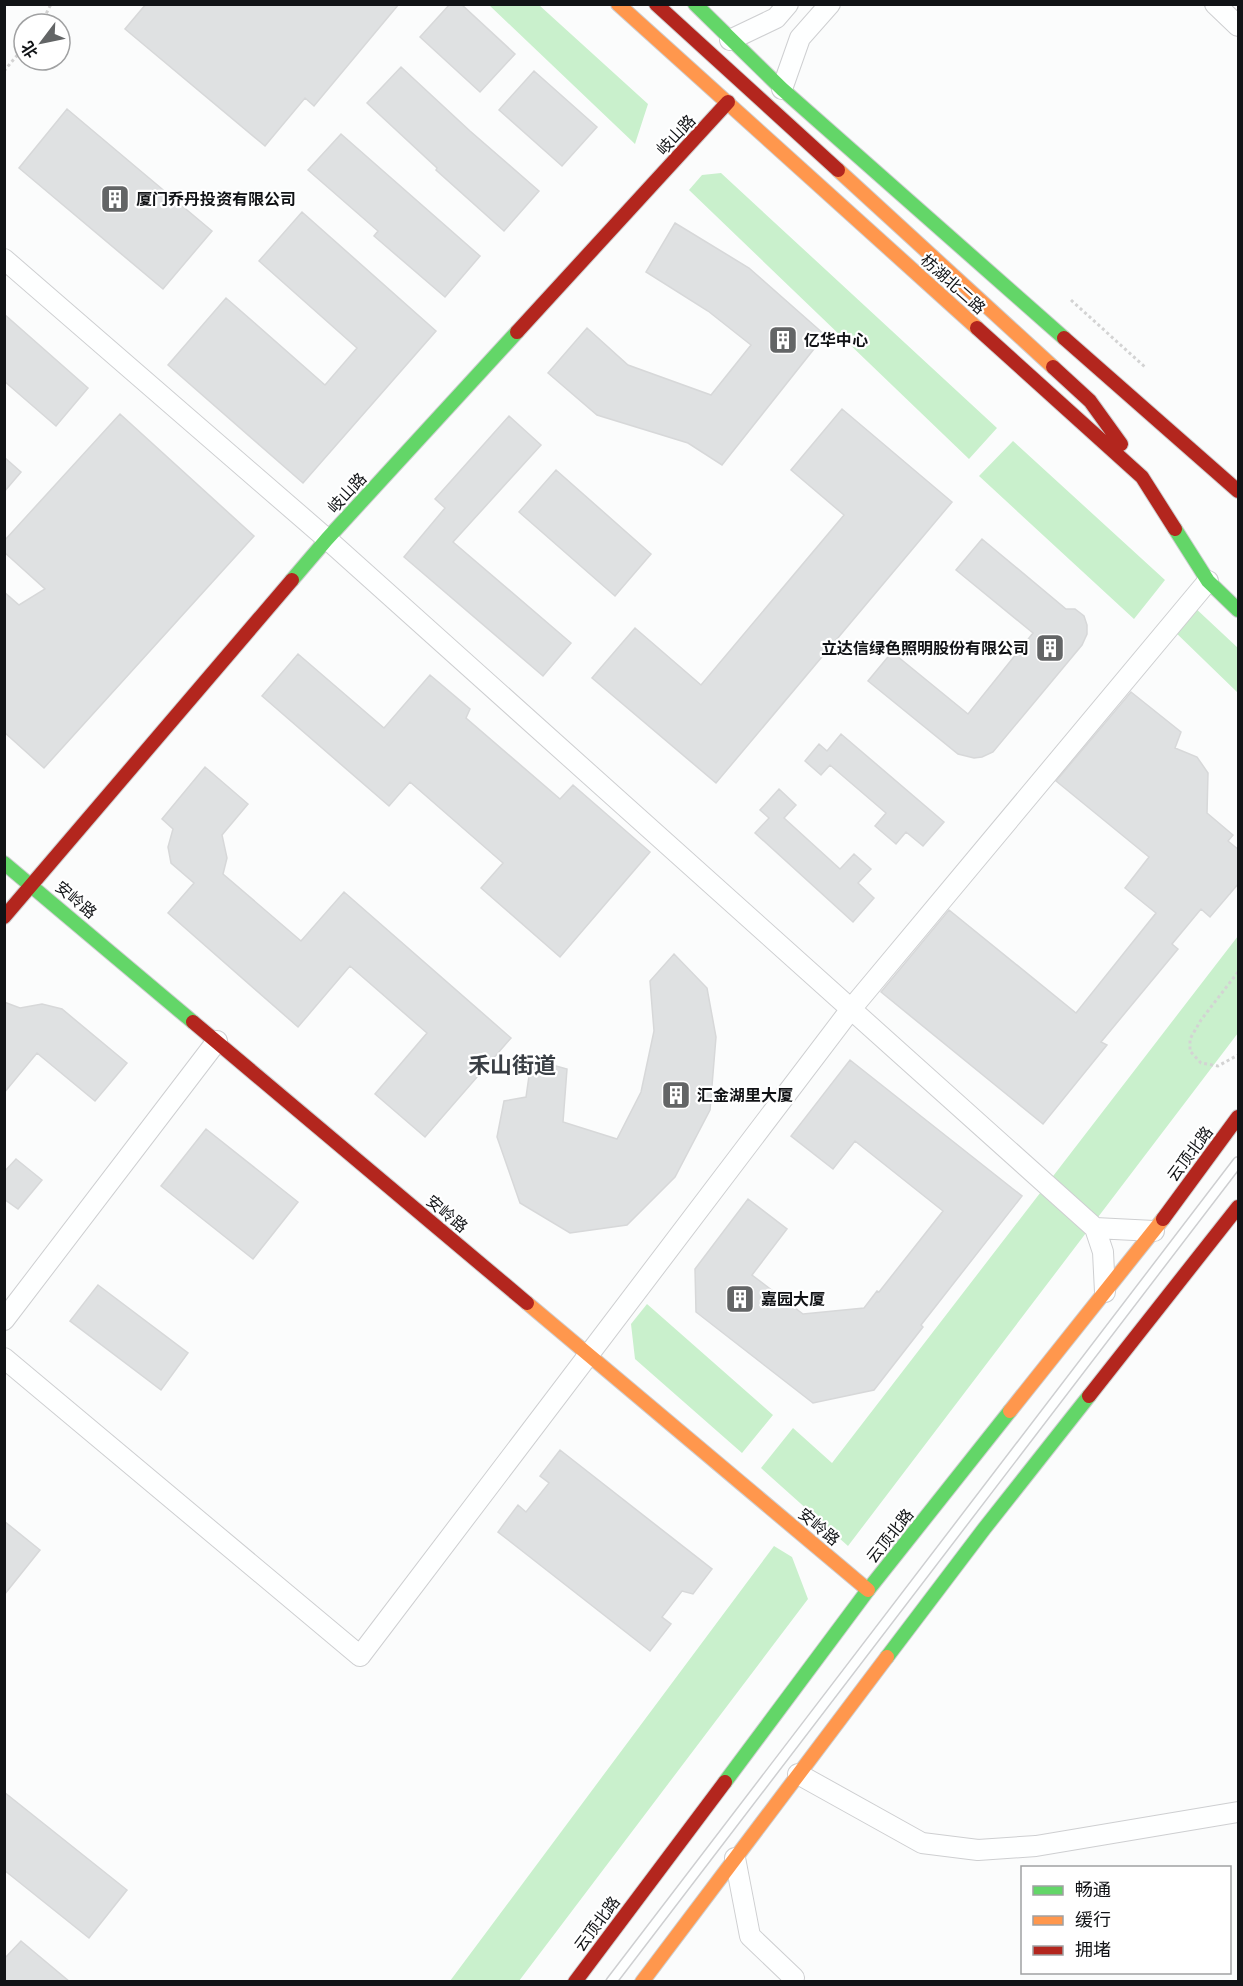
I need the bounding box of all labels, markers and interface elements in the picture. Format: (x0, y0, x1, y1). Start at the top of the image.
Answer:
north arrow (12, 12, 72, 72)
text: 北 (17, 38, 42, 62)
street label: 岐山路 (653, 111, 699, 159)
building icon: 厦门乔丹投资有限公司 (99, 183, 131, 215)
place label: 厦门乔丹投资有限公司 (136, 190, 296, 209)
street label: 枋湖北二路 (917, 250, 989, 318)
building icon: 亿华中心 (767, 324, 799, 356)
place label: 亿华中心 (804, 331, 868, 350)
street label: 岐山路 (324, 469, 370, 517)
building icon: 立达信绿色照明股份有限公司 (1034, 632, 1066, 664)
place label: 立达信绿色照明股份有限公司 (821, 639, 1029, 658)
street label: 安岭路 (52, 877, 100, 923)
district label: 禾山街道 (468, 1053, 556, 1079)
building icon: 汇金湖里大厦 (660, 1079, 692, 1111)
place label: 汇金湖里大厦 (697, 1086, 793, 1105)
street label: 云顶北路 (1163, 1123, 1217, 1185)
street label: 安岭路 (423, 1191, 471, 1237)
building icon: 嘉园大厦 (724, 1283, 756, 1315)
place label: 嘉园大厦 (761, 1290, 825, 1309)
street label: 安岭路 (795, 1504, 843, 1550)
street label: 云顶北路 (862, 1505, 918, 1567)
legend (1021, 1866, 1231, 1974)
text: 畅通 (1075, 1879, 1111, 1901)
street label: 云顶北路 (570, 1893, 624, 1955)
text: 缓行 (1075, 1909, 1111, 1931)
text: 拥堵 (1075, 1939, 1111, 1961)

